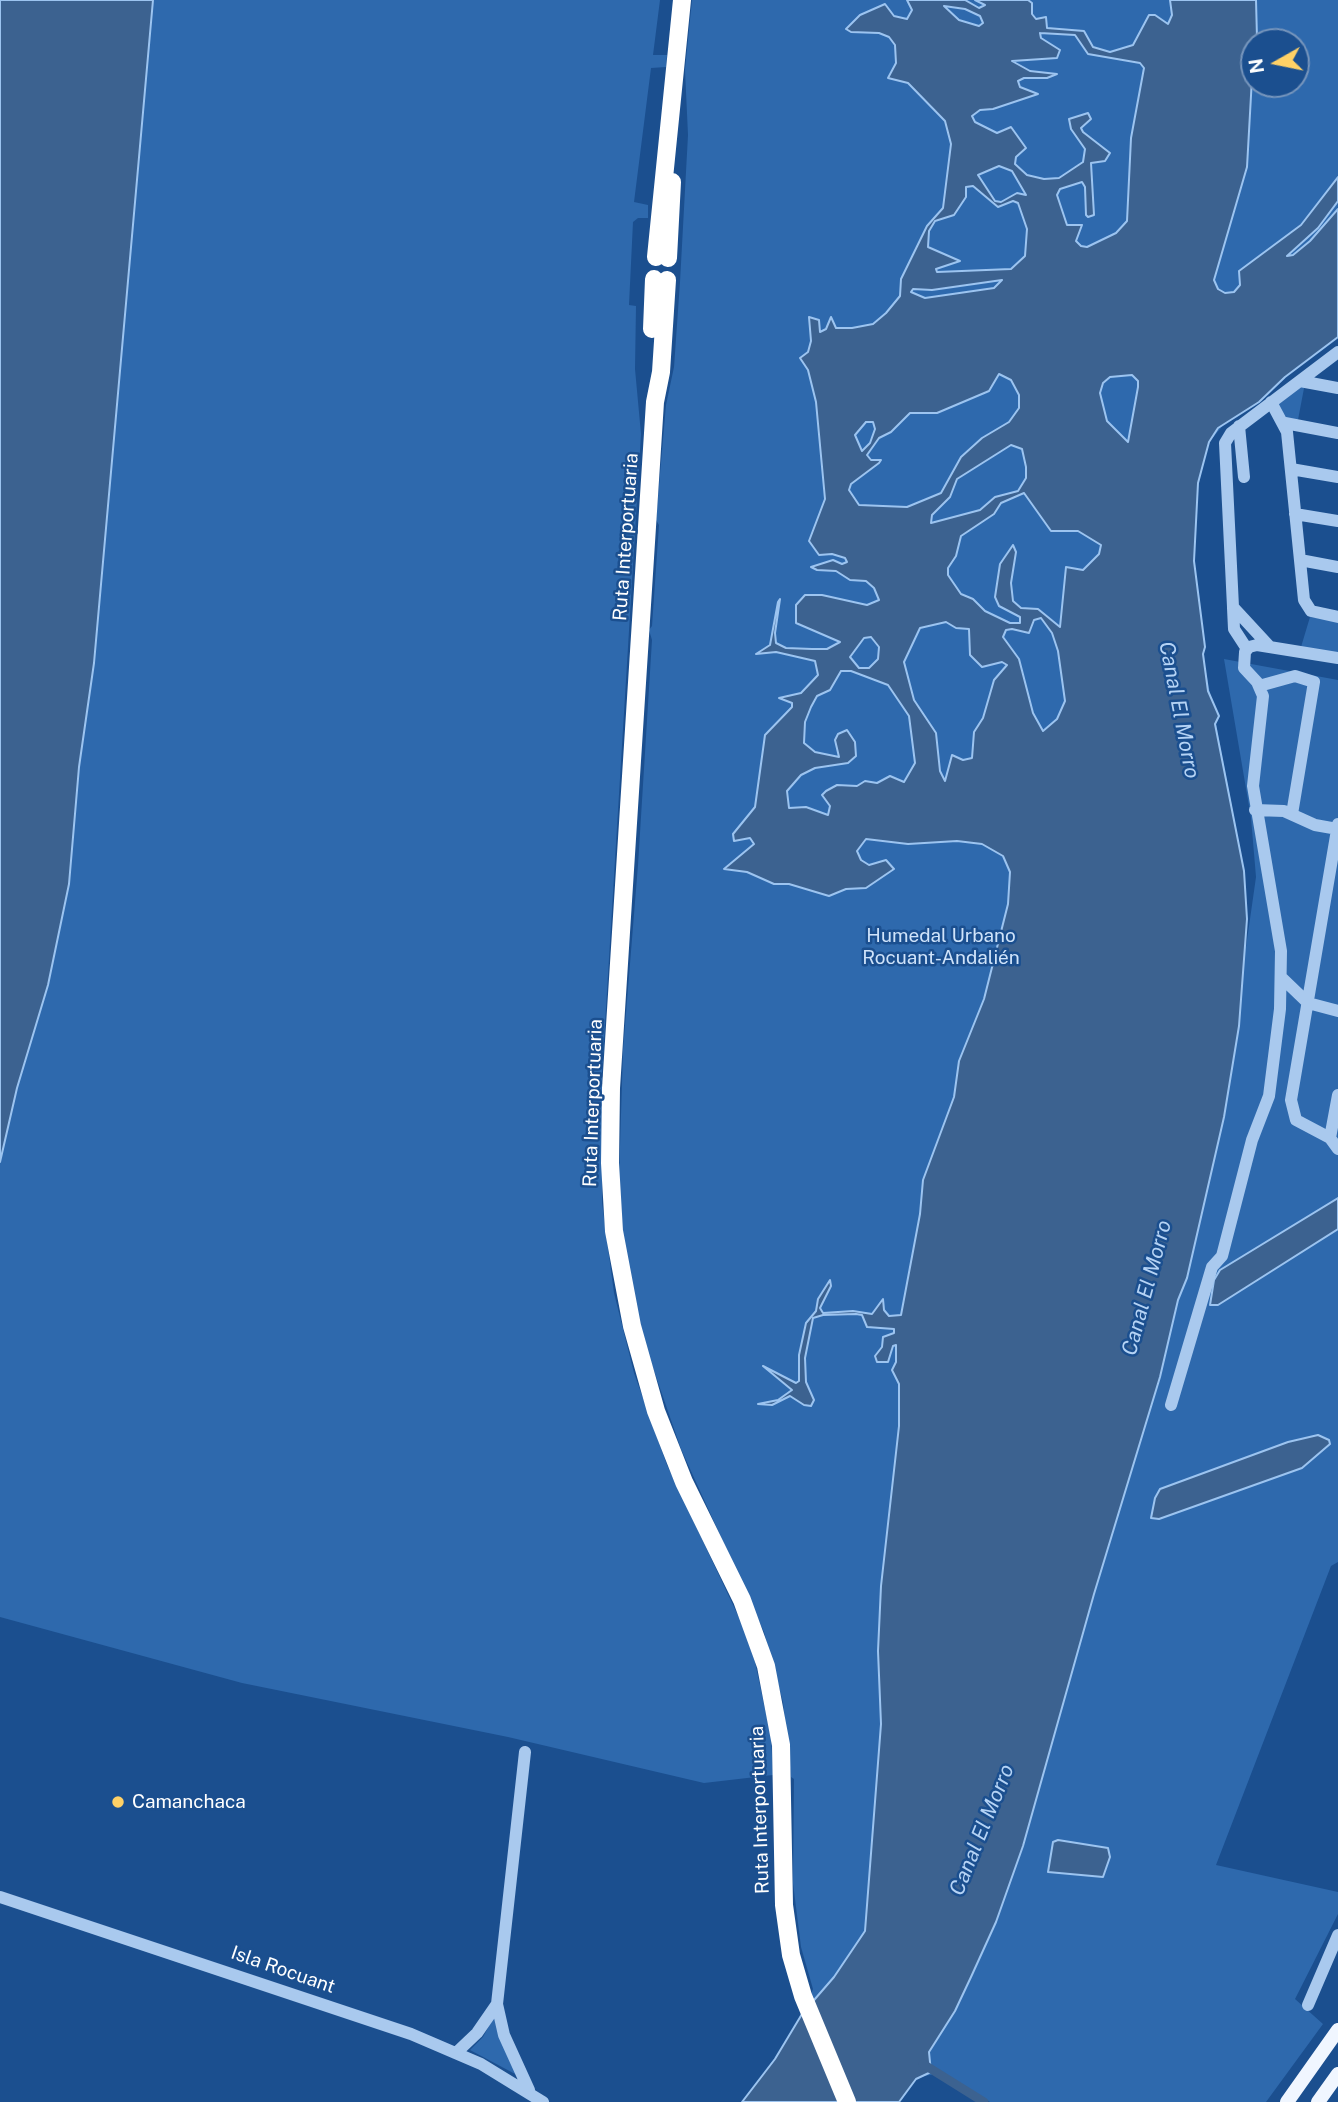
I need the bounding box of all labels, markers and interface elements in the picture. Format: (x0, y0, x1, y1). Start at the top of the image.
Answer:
north arrow (1240, 28, 1310, 98)
text: N (1244, 57, 1268, 75)
street label: Ruta Interportuaria (609, 452, 643, 622)
water label: Canal El Morro (1153, 639, 1205, 781)
park label: Humedal Urbano Rocuant-Andalién (862, 925, 1020, 969)
street label: Ruta Interportuaria (579, 1019, 607, 1187)
water label: Canal El Morro (1117, 1218, 1177, 1358)
street label: Ruta Interportuaria (746, 1726, 774, 1894)
water label: Canal El Morro (944, 1761, 1020, 1899)
place label: Camanchaca (132, 1791, 246, 1813)
marker: Camanchaca (110, 1794, 126, 1810)
street label: Isla Rocuant (228, 1942, 338, 1998)

